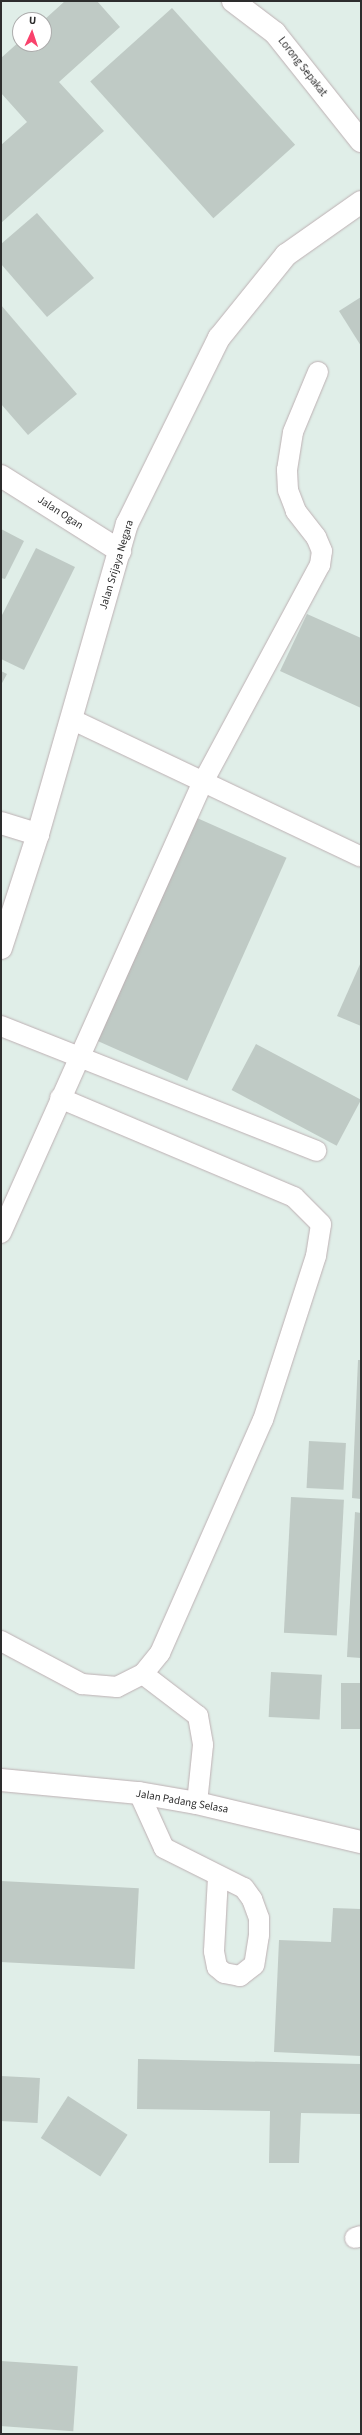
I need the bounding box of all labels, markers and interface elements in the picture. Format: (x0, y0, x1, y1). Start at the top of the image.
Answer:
north arrow (12, 12, 52, 52)
text: U (29, 13, 37, 28)
street label: Lorong Sepakat (275, 35, 329, 99)
street label: Jalan Ogan (35, 493, 85, 533)
street label: Jalan Srijaya Negara (97, 519, 137, 611)
street label: Jalan Padang Selasa (135, 1787, 229, 1817)

